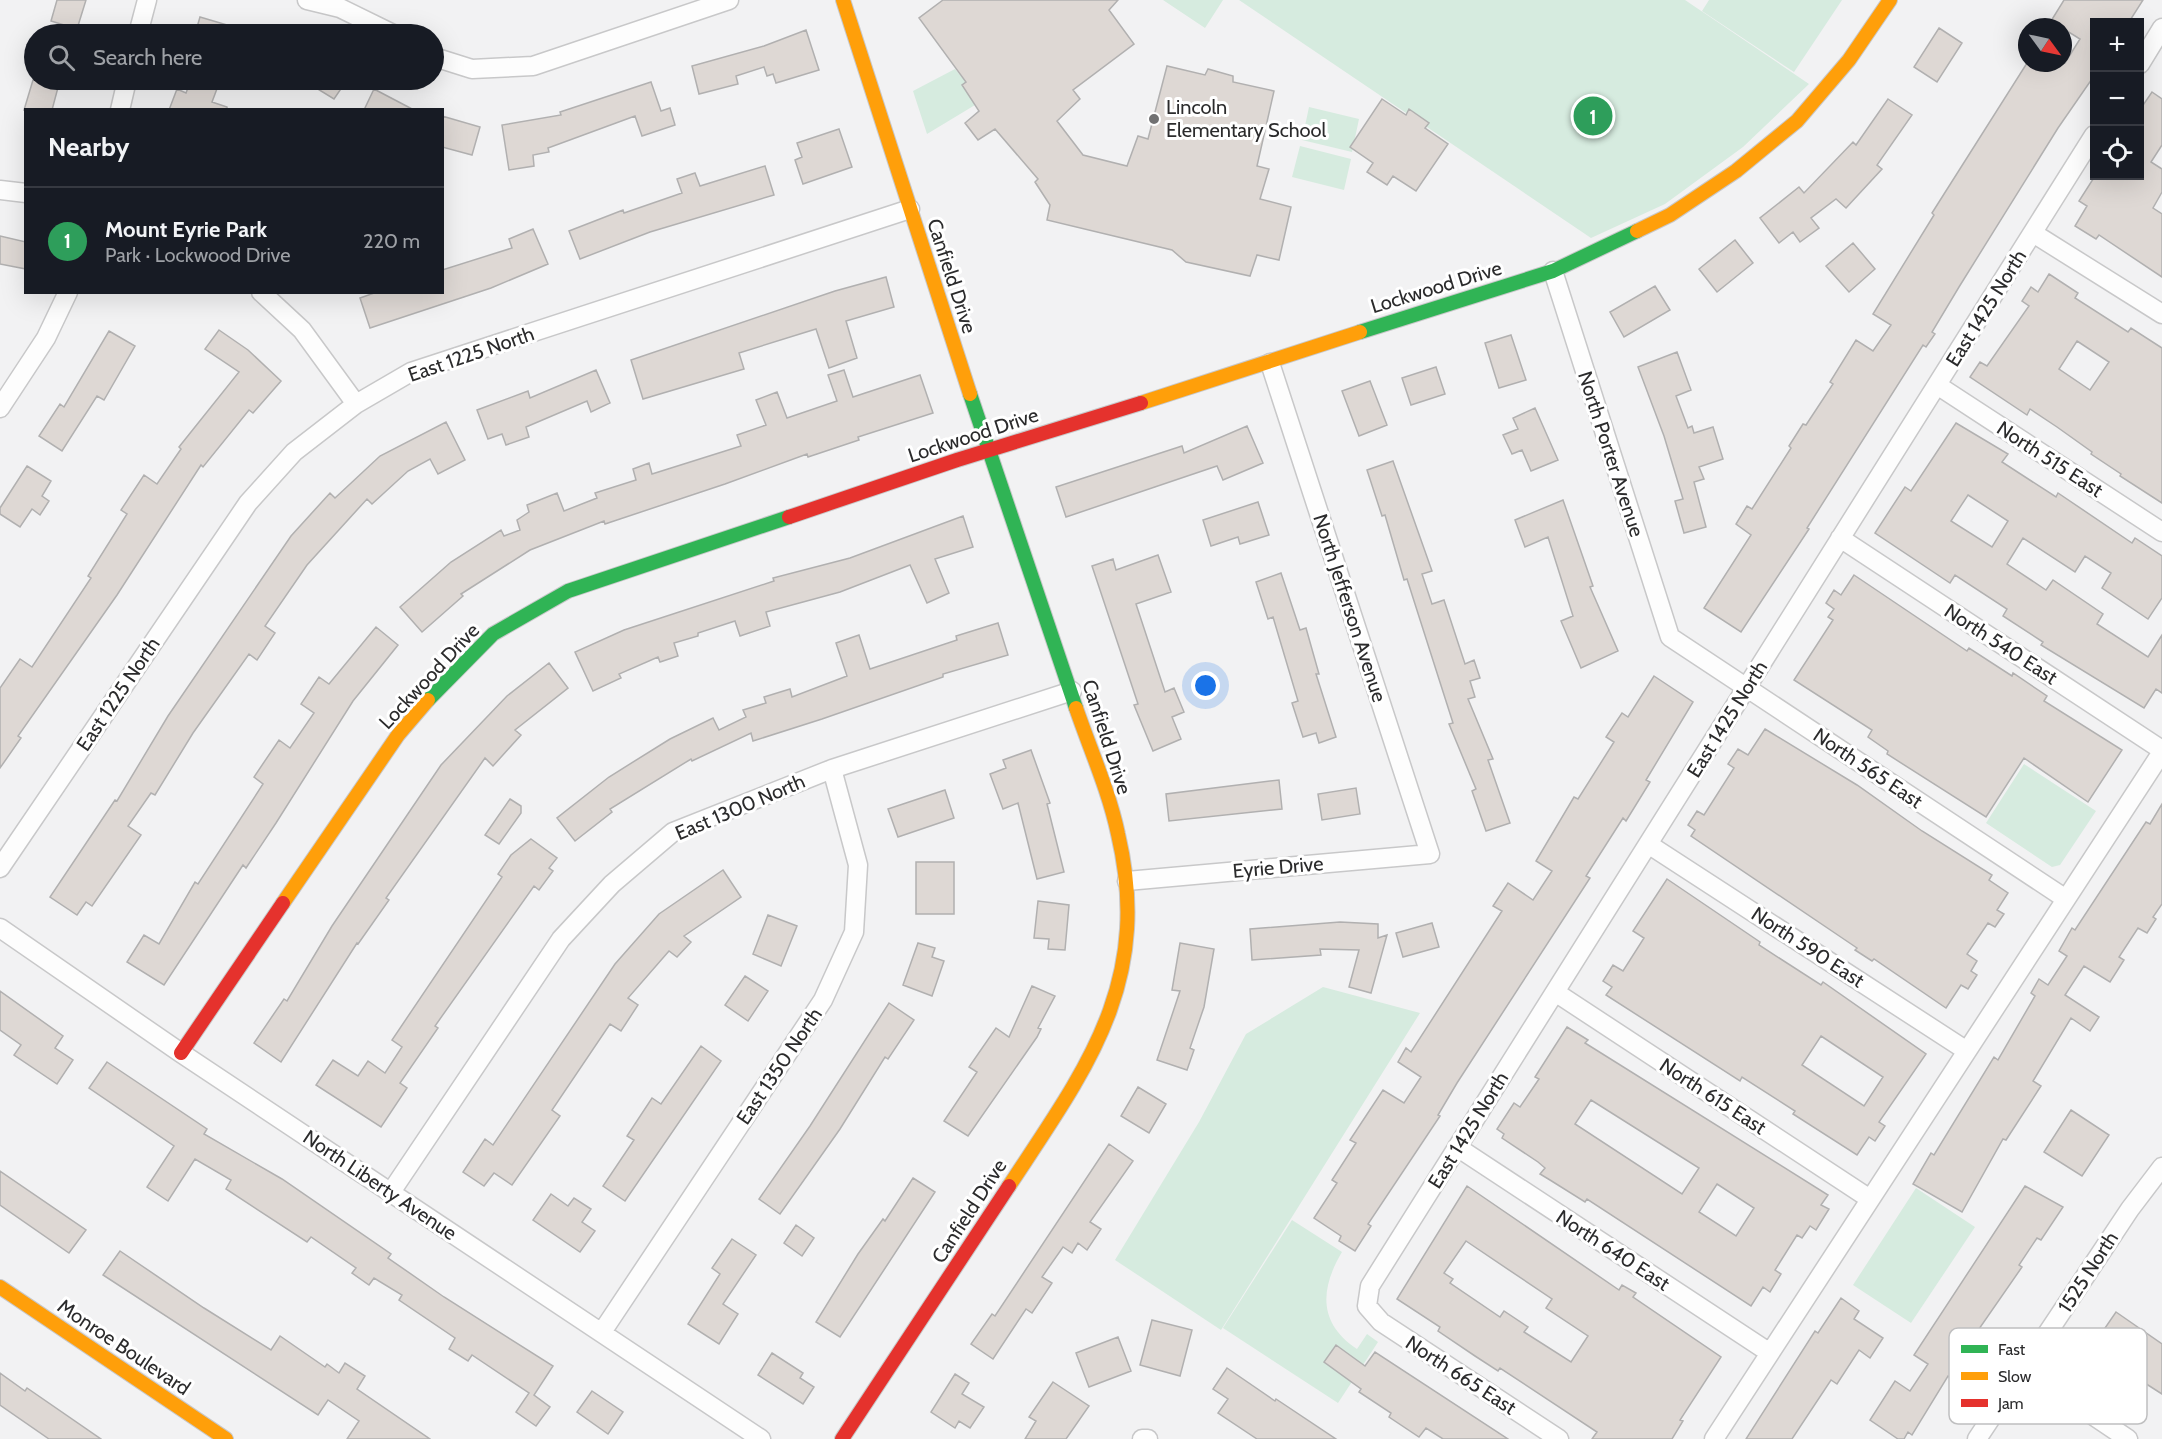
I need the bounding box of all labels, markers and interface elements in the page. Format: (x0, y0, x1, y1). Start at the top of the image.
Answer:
north arrow (2018, 18, 2072, 72)
map controls (2090, 18, 2144, 180)
button: + (2090, 18, 2144, 72)
search box (24, 24, 444, 90)
icon: search (45, 41, 78, 74)
text: Search here (93, 44, 202, 71)
button: − (2090, 72, 2144, 126)
pin: 1 (1574, 94, 1612, 138)
place label: Lincoln Elementary School (1166, 95, 1327, 142)
marker: Lincoln Elementary School (1147, 112, 1161, 126)
button: locate (2090, 126, 2144, 180)
text: Nearby (48, 131, 129, 163)
text: Mount Eyrie Park (105, 216, 267, 243)
street label: Canfield Drive (922, 216, 982, 336)
text: 1 (64, 229, 71, 253)
text: 220 m (363, 229, 420, 253)
text: Park · Lockwood Drive (105, 243, 291, 267)
street label: East 1425 North (1941, 245, 2031, 371)
street label: Lockwood Drive (1368, 256, 1504, 318)
street label: East 1225 North (405, 321, 537, 387)
street label: North Porter Avenue (1573, 368, 1649, 540)
street label: Lockwood Drive (905, 403, 1041, 467)
street label: North 515 East (1992, 416, 2108, 502)
street label: North Jefferson Avenue (1308, 511, 1392, 705)
street label: North 540 East (1940, 599, 2062, 690)
street label: Lockwood Drive (374, 618, 484, 734)
street label: East 1225 North (71, 633, 165, 755)
street label: East 1425 North (1682, 656, 1772, 782)
your location (1191, 671, 1220, 700)
street label: Canfield Drive (1077, 677, 1137, 797)
street label: North 565 East (1809, 723, 1927, 813)
street label: East 1300 North (671, 769, 809, 845)
street label: Eyrie Drive (1232, 851, 1324, 883)
street label: North 590 East (1747, 902, 1869, 992)
street label: East 1350 North (731, 1003, 827, 1129)
street label: North 615 East (1655, 1053, 1771, 1139)
street label: East 1425 North (1423, 1067, 1513, 1193)
street label: North Liberty Avenue (299, 1125, 461, 1245)
street label: Canfield Drive (926, 1154, 1012, 1268)
street label: North 640 East (1552, 1204, 1674, 1296)
street label: 1525 North (2053, 1227, 2123, 1317)
street label: Monroe Boulevard (53, 1294, 195, 1400)
legend (1949, 1328, 2147, 1424)
street label: North 665 East (1401, 1330, 1521, 1420)
text: Fast (1998, 1340, 2026, 1359)
text: Slow (1998, 1367, 2032, 1386)
text: Jam (1997, 1394, 2024, 1413)

